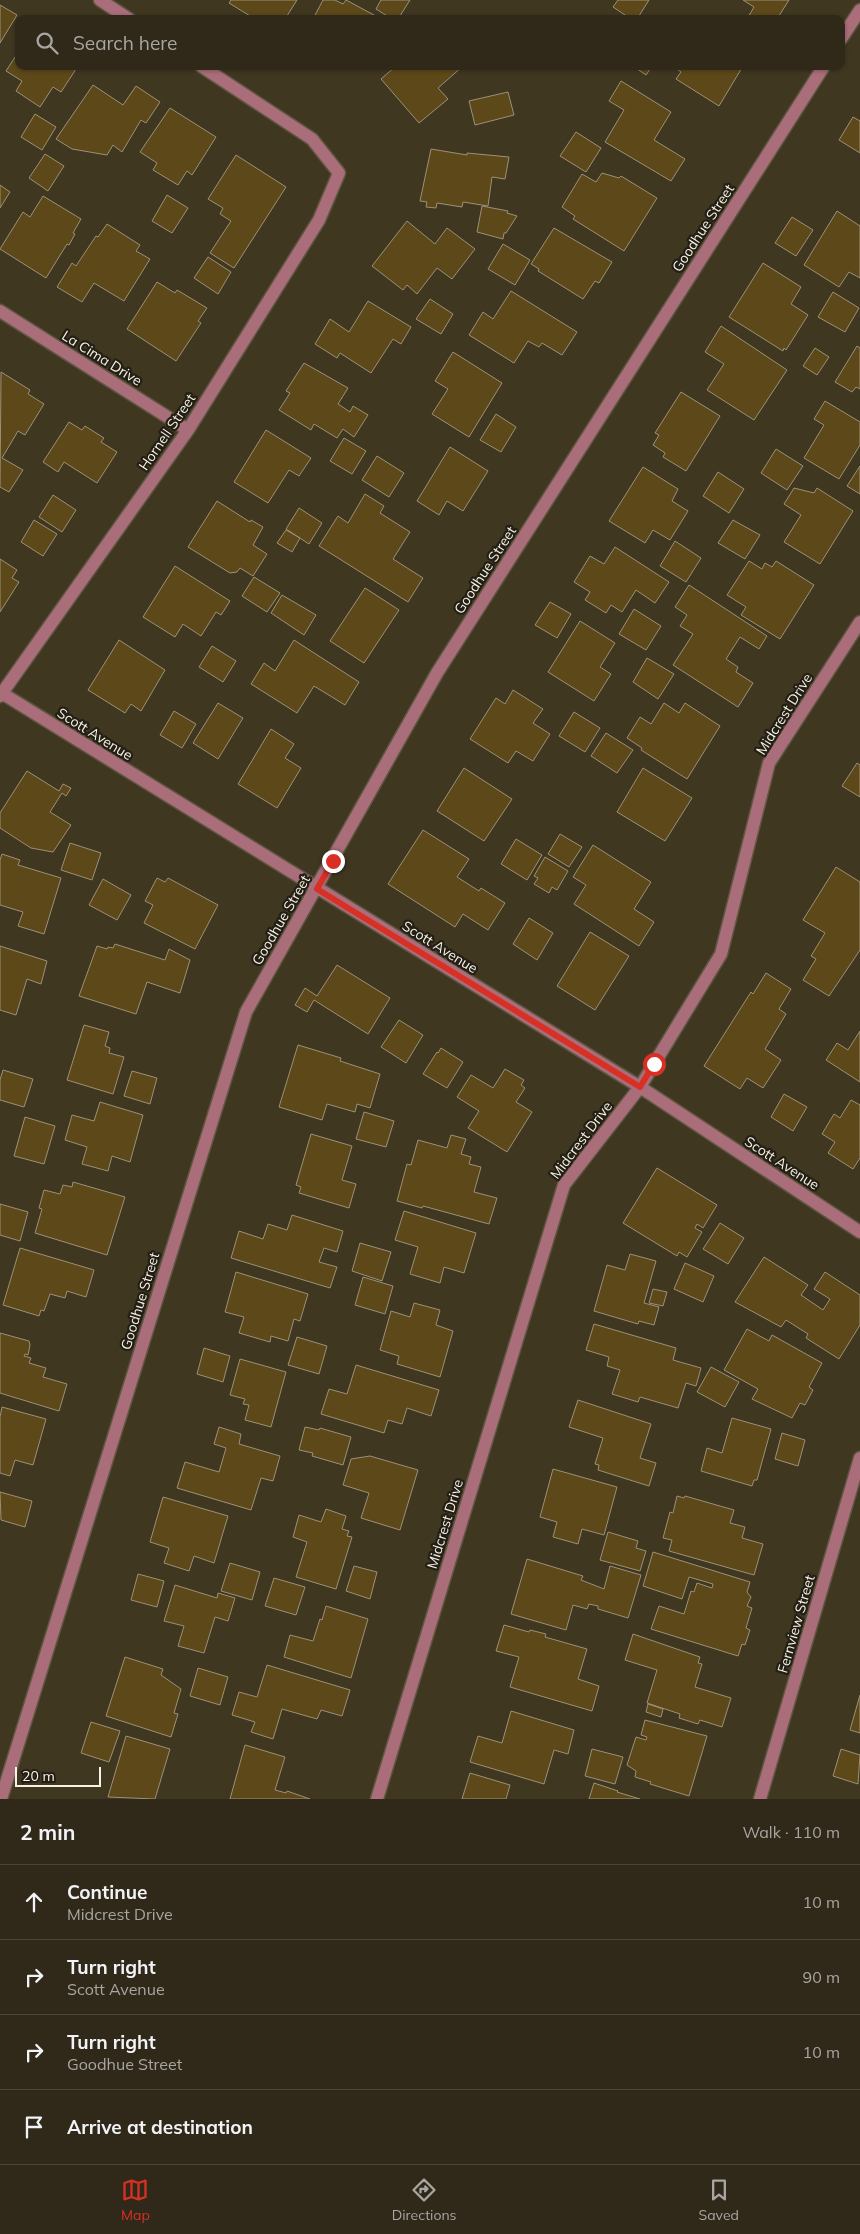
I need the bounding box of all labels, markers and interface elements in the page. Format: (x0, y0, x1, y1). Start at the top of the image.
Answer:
search box (15, 15, 845, 70)
icon: search (33, 29, 61, 57)
text: Search here (73, 31, 177, 55)
street label: Goodhue Street (668, 181, 738, 275)
street label: La Cima Drive (59, 326, 145, 390)
street label: Hornell Street (135, 390, 199, 474)
street label: Goodhue Street (450, 523, 520, 617)
street label: Midcrest Drive (752, 670, 816, 758)
street label: Scott Avenue (54, 704, 136, 764)
route end (322, 850, 345, 873)
street label: Goodhue Street (248, 872, 314, 968)
street label: Scott Avenue (399, 917, 481, 977)
route start (643, 1053, 666, 1076)
street label: Midcrest Drive (546, 1098, 616, 1182)
street label: Scott Avenue (741, 1132, 823, 1194)
street label: Goodhue Street (117, 1250, 163, 1352)
street label: Midcrest Drive (423, 1477, 467, 1571)
street label: Fernview Street (773, 1573, 819, 1675)
scale bar (15, 1764, 101, 1787)
text: 20 m (22, 1767, 55, 1785)
text: 2 min (20, 1819, 75, 1845)
text: Walk · 110 m (742, 1822, 840, 1842)
text: Continue (67, 1880, 147, 1904)
icon: ahead (20, 1888, 48, 1916)
text: 10 m (803, 1892, 840, 1912)
text: Midcrest Drive (67, 1904, 173, 1924)
text: Turn right (67, 1955, 156, 1979)
icon: right (20, 1963, 48, 1991)
text: 90 m (803, 1967, 840, 1987)
text: Scott Avenue (67, 1979, 165, 1999)
text: Turn right (67, 2030, 156, 2054)
icon: right (20, 2038, 48, 2066)
text: 10 m (803, 2042, 840, 2062)
text: Goodhue Street (67, 2054, 182, 2074)
icon: arrive (20, 2113, 48, 2141)
text: Arrive at destination (67, 2115, 253, 2139)
tab: Map (121, 2176, 150, 2224)
tab: Directions (392, 2176, 457, 2224)
tab: Saved (699, 2176, 739, 2224)

